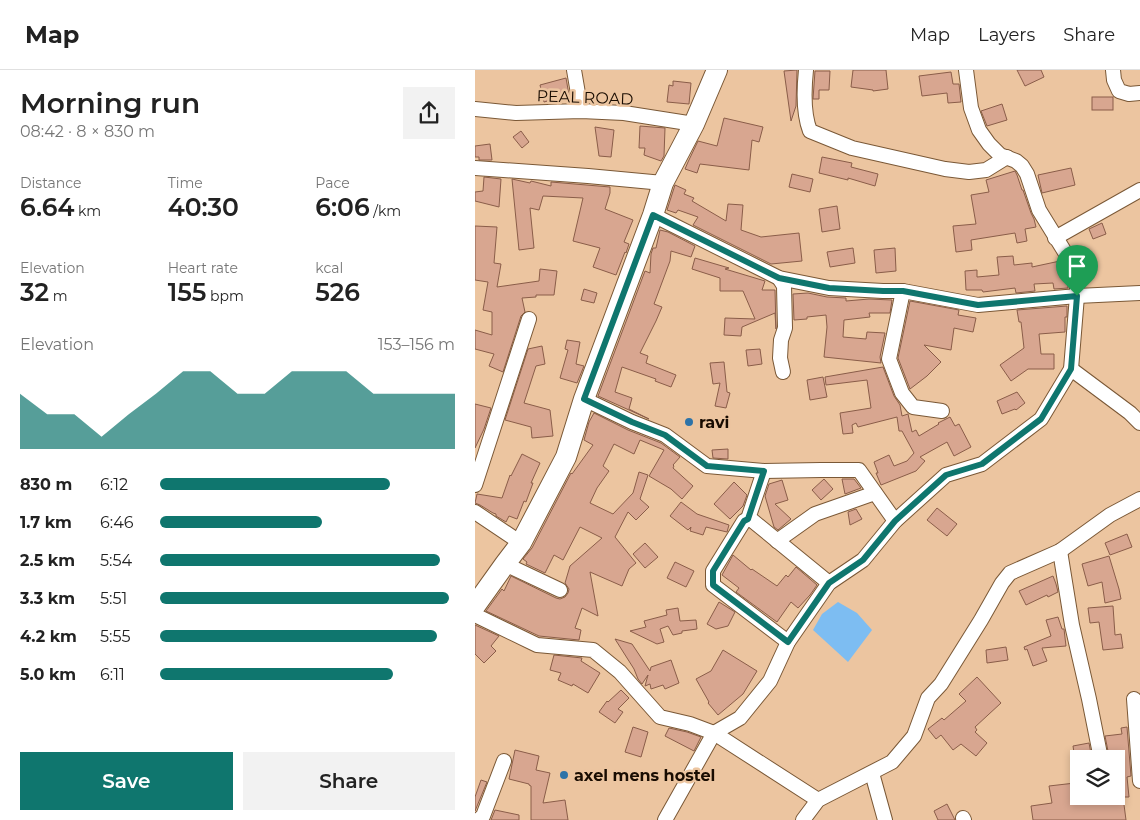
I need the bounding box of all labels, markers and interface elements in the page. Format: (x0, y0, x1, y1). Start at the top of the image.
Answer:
text: Map (25, 20, 79, 49)
text: Map (910, 24, 950, 46)
text: Layers (978, 24, 1035, 46)
text: Share (1063, 24, 1115, 46)
text: Morning run (20, 86, 200, 120)
street label: PEAL ROAD (536, 86, 634, 109)
button: share (403, 87, 455, 139)
text: 08:42 · 8 × 830 m (20, 122, 155, 141)
text: Distance (20, 174, 82, 192)
text: Time (168, 174, 203, 192)
text: Pace (315, 174, 350, 192)
text: 6.64 (20, 192, 74, 222)
text: 40:30 (168, 192, 239, 222)
text: 6:06 (315, 192, 370, 222)
text: km (74, 202, 101, 220)
text: /km (370, 202, 401, 220)
pin (1056, 245, 1098, 296)
icon: arrive (1063, 252, 1091, 280)
text: Elevation (20, 259, 85, 277)
text: Heart rate (168, 259, 238, 277)
text: kcal (315, 259, 343, 277)
text: 32 (20, 277, 49, 307)
text: 155 (168, 277, 206, 307)
text: 526 (315, 277, 360, 307)
text: m (49, 287, 68, 305)
text: bpm (206, 287, 244, 305)
text: Elevation (20, 335, 94, 354)
text: 153–156 m (378, 335, 455, 354)
place label: ravi (699, 413, 729, 432)
marker: ravi (683, 416, 695, 428)
text: 830 m (20, 475, 72, 494)
text: 6:12 (100, 475, 128, 494)
text: 1.7 km (20, 513, 72, 532)
text: 6:46 (100, 513, 133, 532)
text: 2.5 km (20, 551, 75, 570)
text: 5:54 (100, 551, 132, 570)
text: 3.3 km (20, 589, 75, 608)
text: 5:51 (100, 589, 127, 608)
text: 4.2 km (20, 627, 77, 646)
text: 5:55 (100, 627, 130, 646)
text: 5.0 km (20, 665, 76, 684)
text: 6:11 (100, 665, 125, 684)
map controls (1070, 750, 1125, 805)
button: layers (1070, 750, 1125, 805)
button: Save (20, 752, 233, 810)
button: Share (243, 752, 455, 810)
place label: axel mens hostel (574, 766, 715, 785)
marker: axel mens hostel (558, 769, 570, 781)

